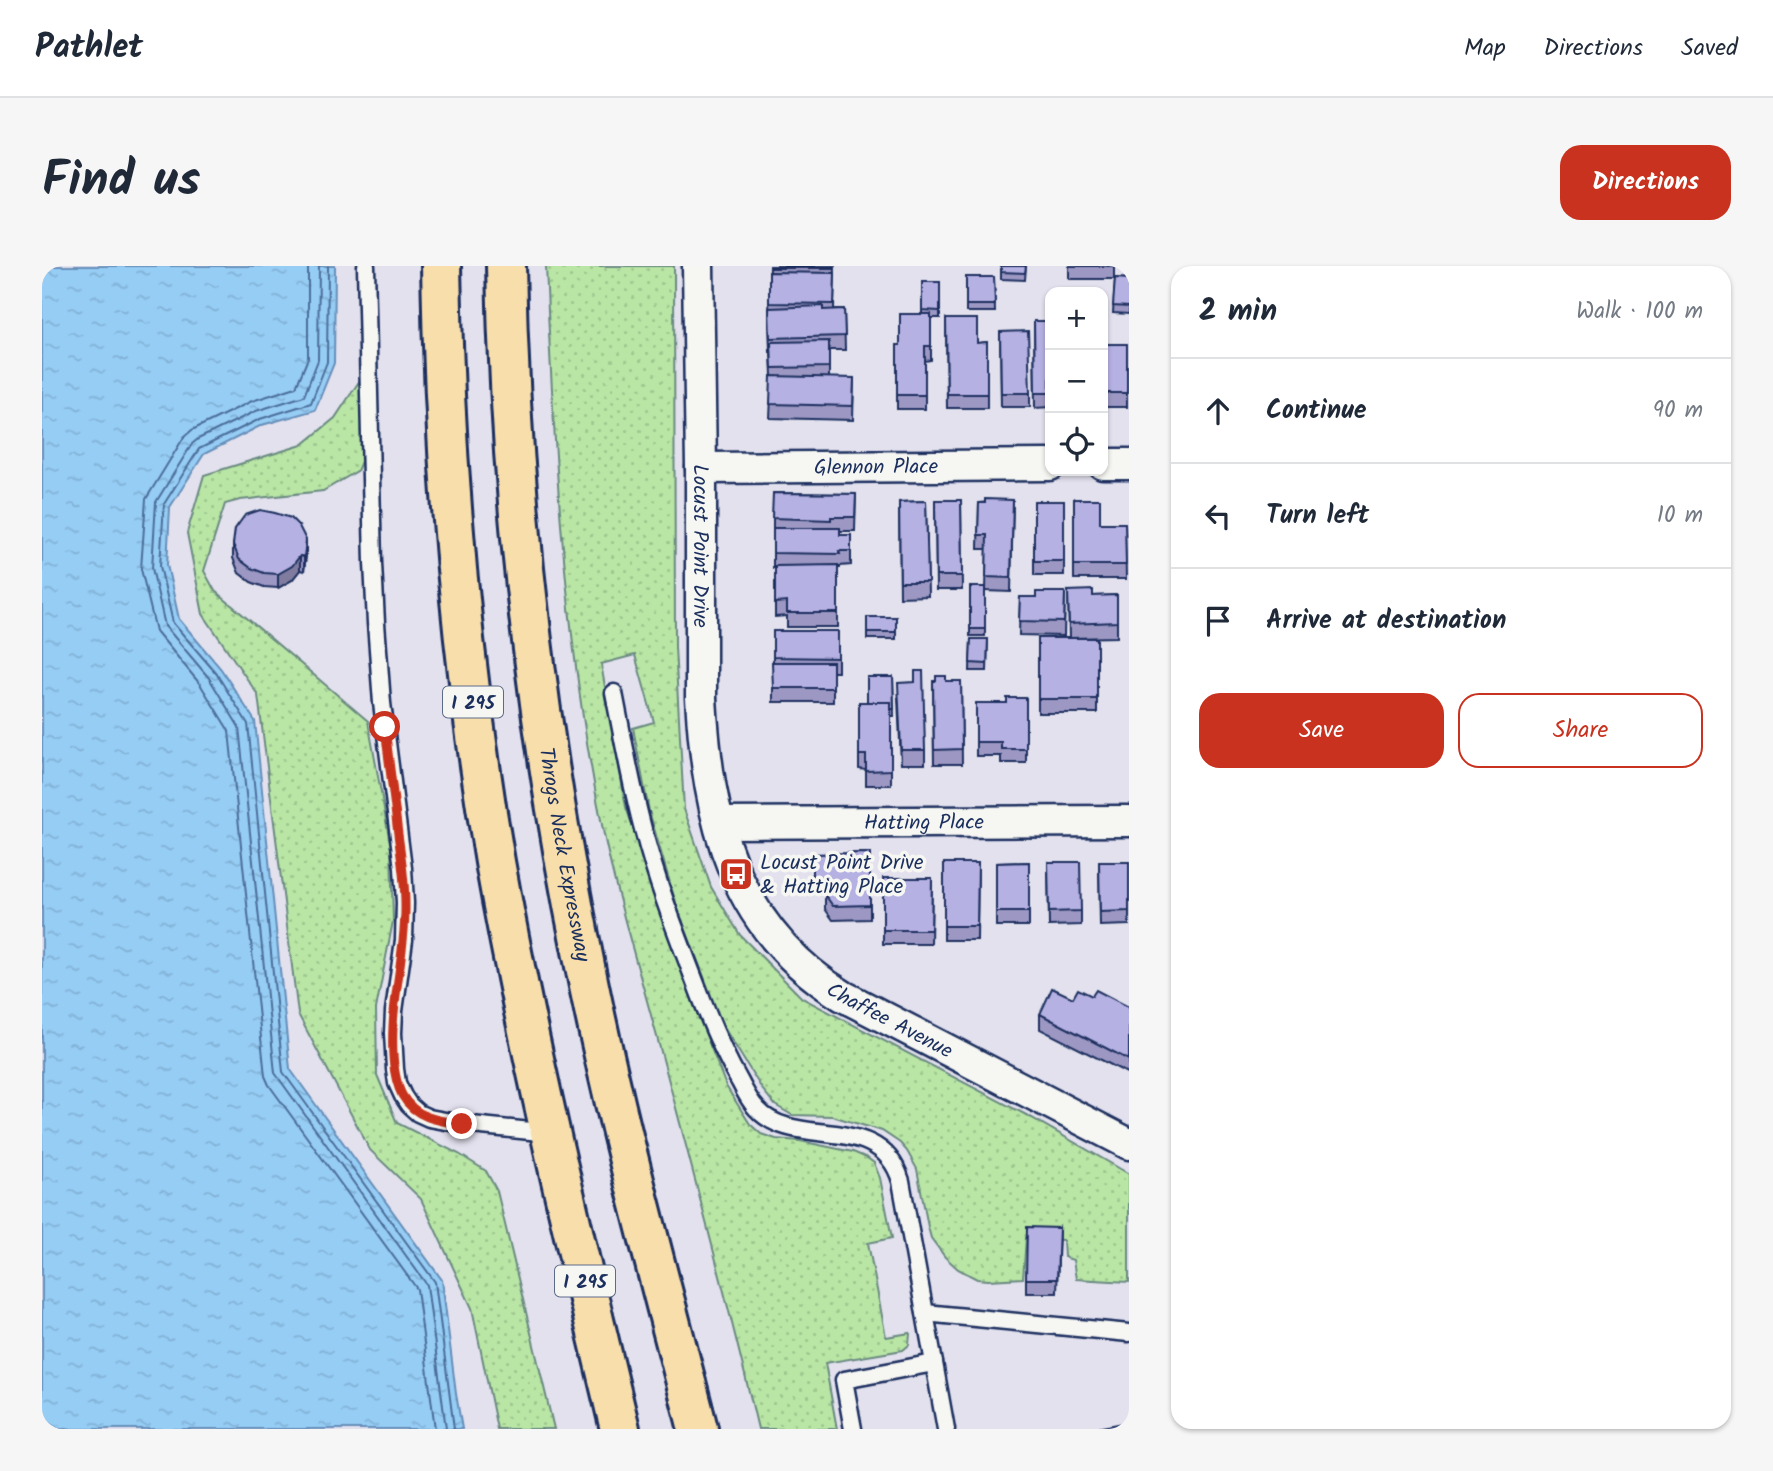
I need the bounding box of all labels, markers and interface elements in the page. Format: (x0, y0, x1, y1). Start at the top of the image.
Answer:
text: Pathlet (35, 22, 143, 75)
text: Map (1464, 29, 1506, 68)
text: Directions (1544, 29, 1643, 68)
text: Saved (1681, 29, 1738, 68)
text: Find us (42, 143, 200, 221)
button: Directions (1560, 145, 1731, 220)
map controls (1045, 287, 1108, 476)
button: + (1045, 287, 1108, 350)
text: 2 min (1199, 288, 1277, 336)
text: Walk · 100 m (1576, 294, 1703, 330)
button: − (1045, 350, 1108, 413)
text: Continue (1266, 390, 1367, 432)
icon: ahead (1199, 392, 1237, 430)
text: 90 m (1653, 393, 1703, 429)
button: locate (1045, 413, 1108, 476)
street label: Glennon Place (814, 451, 939, 485)
street label: Locust Point Drive (683, 464, 716, 628)
text: Turn left (1266, 495, 1369, 537)
icon: left (1199, 497, 1237, 535)
text: 10 m (1657, 498, 1703, 534)
text: Arrive at destination (1266, 600, 1506, 642)
icon: arrive (1199, 602, 1237, 640)
road number: I 295 (443, 686, 503, 718)
button: Save (1199, 693, 1444, 768)
button: Share (1458, 693, 1703, 768)
route start (369, 711, 400, 742)
street label: Throgs Neck Expressway (529, 745, 599, 965)
street label: Hatting Place (864, 807, 985, 840)
place label: Locust Point Drive & Hatting Place (760, 847, 924, 904)
bus stop icon: Locust Point Drive & Hatting Place (717, 855, 755, 893)
street label: Chaffee Avenue (819, 974, 959, 1068)
route end (446, 1108, 477, 1139)
road number: I 295 (555, 1266, 615, 1296)

